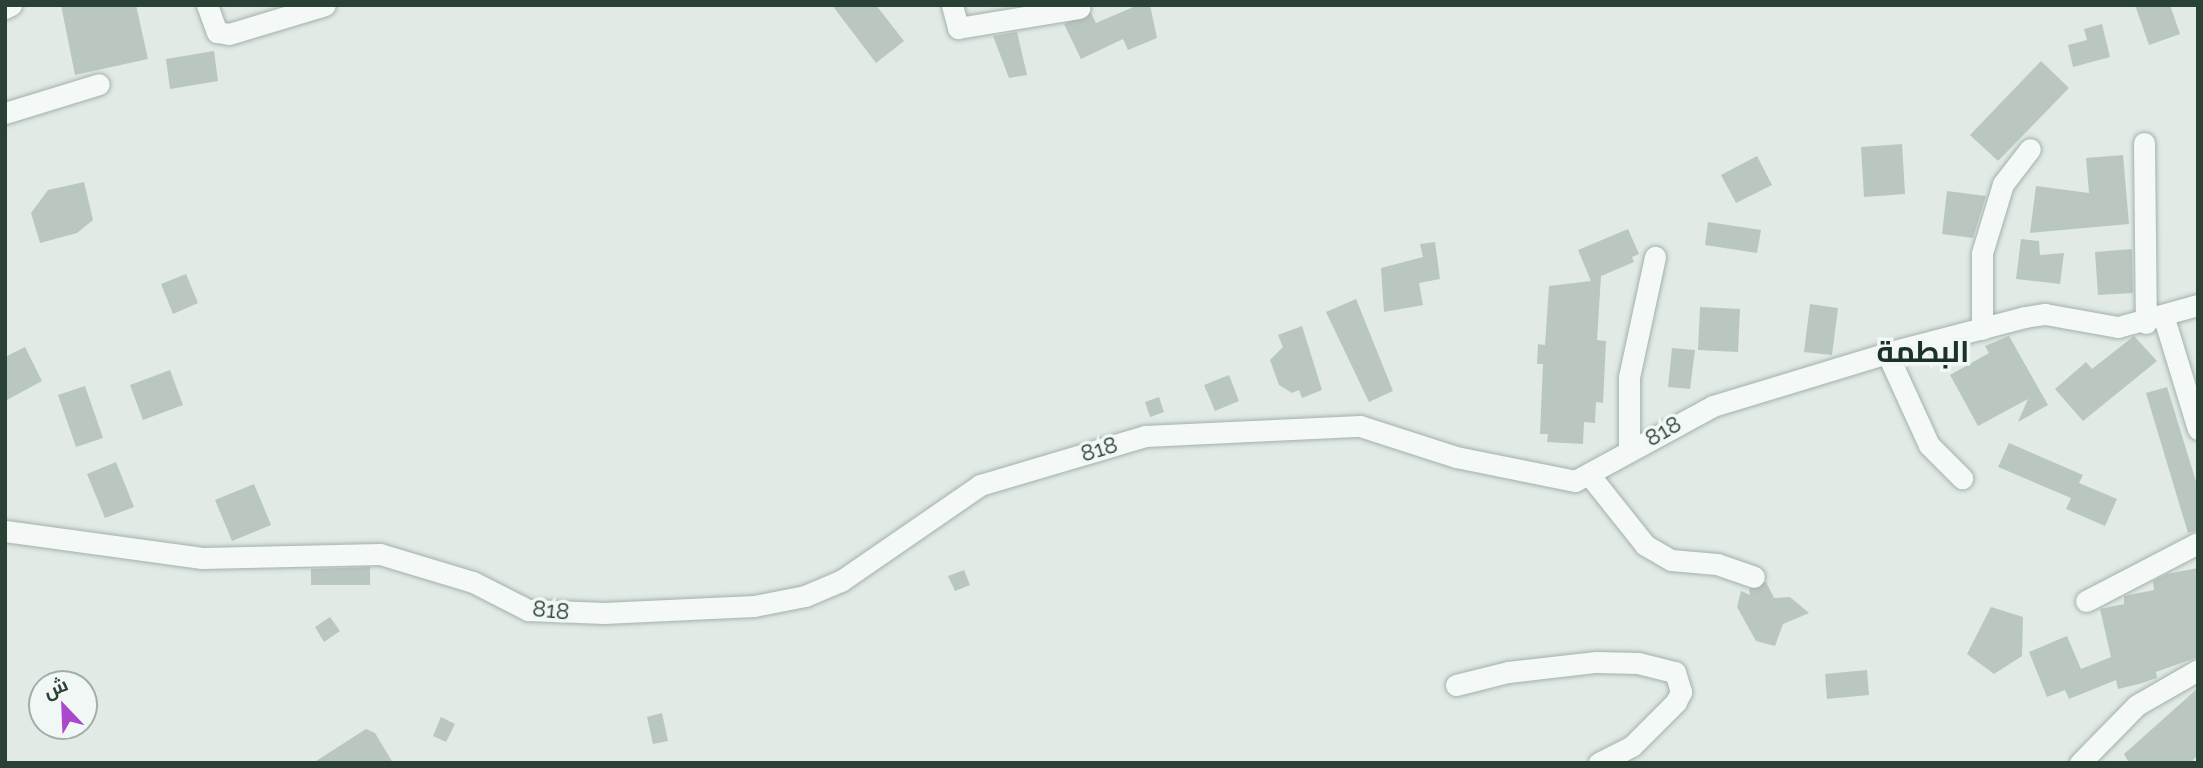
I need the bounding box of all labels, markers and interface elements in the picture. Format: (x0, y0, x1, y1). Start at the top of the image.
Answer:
district label: البطمة (1877, 334, 1969, 370)
street label: 818 (1640, 410, 1686, 452)
street label: 818 (1077, 430, 1121, 468)
street label: 818 (531, 594, 571, 626)
north arrow (28, 670, 98, 740)
text: ش (40, 673, 71, 702)

